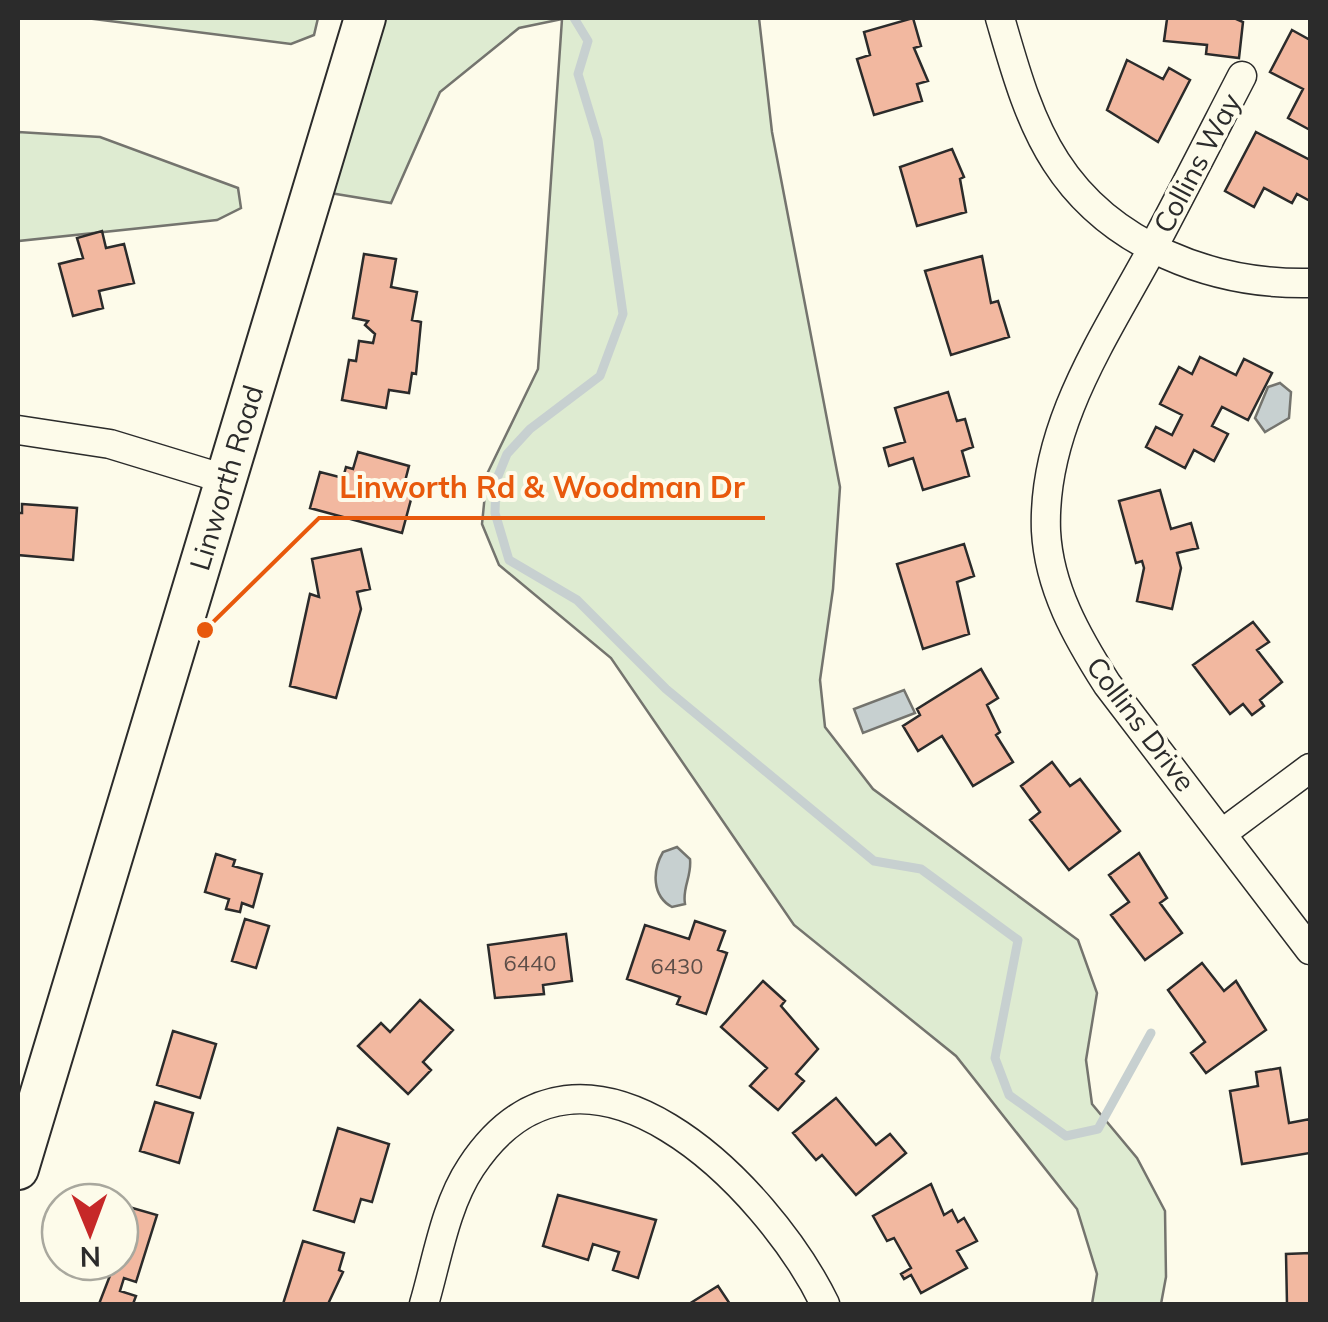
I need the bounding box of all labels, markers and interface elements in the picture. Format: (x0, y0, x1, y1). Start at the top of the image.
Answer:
street label: Collins Way (1145, 87, 1248, 238)
street label: Linworth Road (182, 381, 270, 574)
callout: Linworth Rd & Woodman Dr (319, 458, 765, 518)
text: Linworth Rd & Woodman Dr (339, 468, 745, 506)
street label: Collins Drive (1079, 650, 1203, 798)
house number: 6440 (504, 949, 556, 977)
house number: 6430 (651, 952, 703, 980)
north arrow (40, 1182, 140, 1282)
text: N (80, 1240, 101, 1275)

